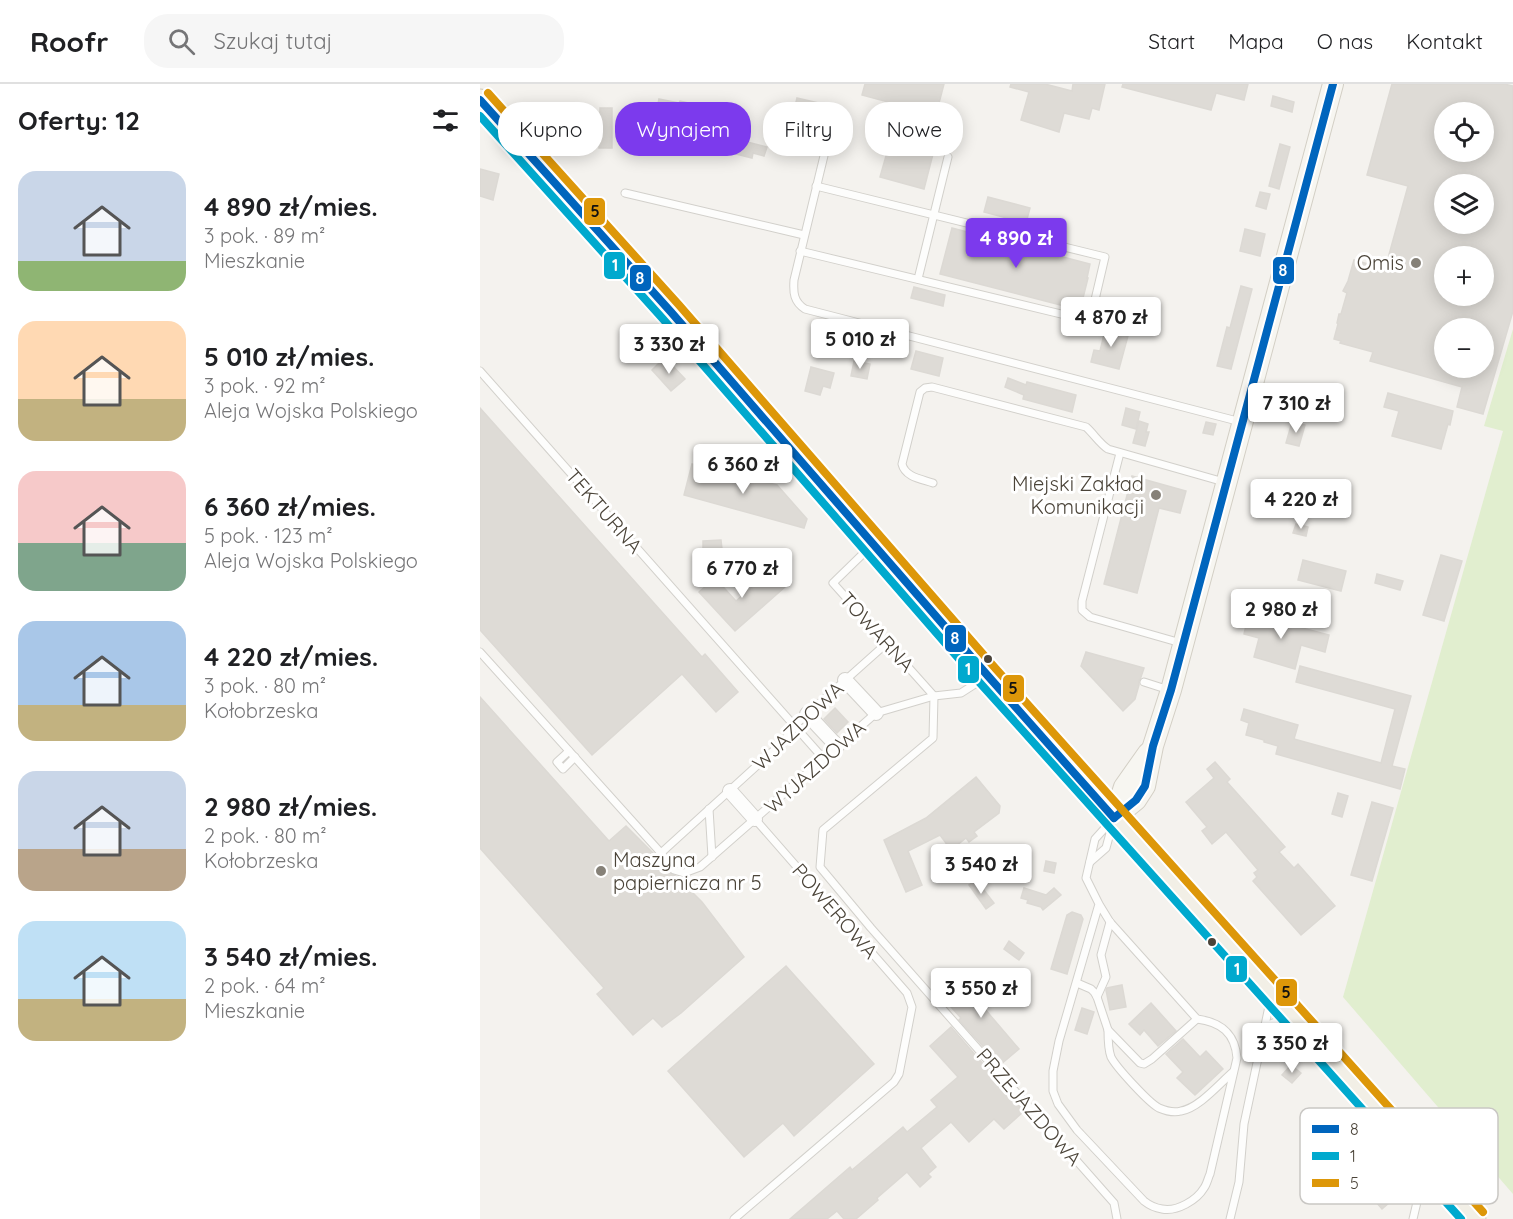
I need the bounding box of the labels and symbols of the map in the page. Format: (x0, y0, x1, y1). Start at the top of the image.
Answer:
line badge: 5 (583, 197, 606, 226)
text: 5 (590, 201, 600, 221)
pin: 4 890 zł (954, 218, 1078, 269)
place label: Omis (1357, 250, 1404, 275)
line badge: 1 (603, 251, 626, 280)
text: 1 (612, 255, 618, 275)
line badge: 8 (1272, 256, 1295, 285)
marker: Omis (1409, 256, 1423, 270)
text: 8 (1279, 260, 1288, 280)
line badge: 8 (629, 264, 652, 292)
text: 8 (636, 268, 645, 288)
pin: 4 870 zł (1049, 297, 1173, 348)
pin: 5 010 zł (798, 319, 922, 370)
pin: 3 330 zł (607, 324, 731, 375)
pin: 7 310 zł (1234, 383, 1358, 434)
pin: 6 360 zł (681, 444, 805, 495)
street label: TEKTURNA (561, 463, 648, 558)
place label: Miejski Zakład Komunikacji (1012, 471, 1144, 519)
pin: 4 220 zł (1239, 479, 1363, 530)
marker: Miejski Zakład Komunikacji (1149, 488, 1163, 502)
pin: 6 770 zł (680, 548, 804, 599)
street label: TOWARNA (835, 586, 920, 677)
pin: 2 980 zł (1219, 589, 1343, 640)
line badge: 8 (944, 624, 967, 653)
text: 8 (951, 628, 960, 648)
unlabelled marker (982, 653, 994, 665)
line badge: 1 (957, 655, 980, 684)
text: 1 (965, 659, 971, 679)
line badge: 5 (1002, 674, 1025, 703)
street label: WJAZDOWA (747, 676, 848, 775)
text: 5 (1008, 678, 1018, 698)
street label: WYJAZDOWA (759, 715, 870, 819)
pin: 3 540 zł (919, 844, 1043, 895)
place label: Maszyna papiernicza nr 5 (613, 847, 762, 895)
street label: POWEROWA (787, 858, 884, 963)
marker: Maszyna papiernicza nr 5 (594, 864, 608, 878)
unlabelled marker (1206, 936, 1218, 948)
line badge: 1 (1225, 955, 1248, 983)
text: 1 (1234, 959, 1240, 979)
pin: 3 550 zł (919, 968, 1043, 1019)
line badge: 5 (1275, 978, 1298, 1007)
text: 5 (1281, 982, 1291, 1002)
pin: 3 350 zł (1230, 1023, 1354, 1074)
street label: PRZEJAZDOWA (971, 1043, 1087, 1171)
legend (1300, 1108, 1498, 1204)
text: 8 (1350, 1119, 1359, 1139)
text: 1 (1350, 1146, 1356, 1166)
text: 5 (1350, 1173, 1359, 1193)

